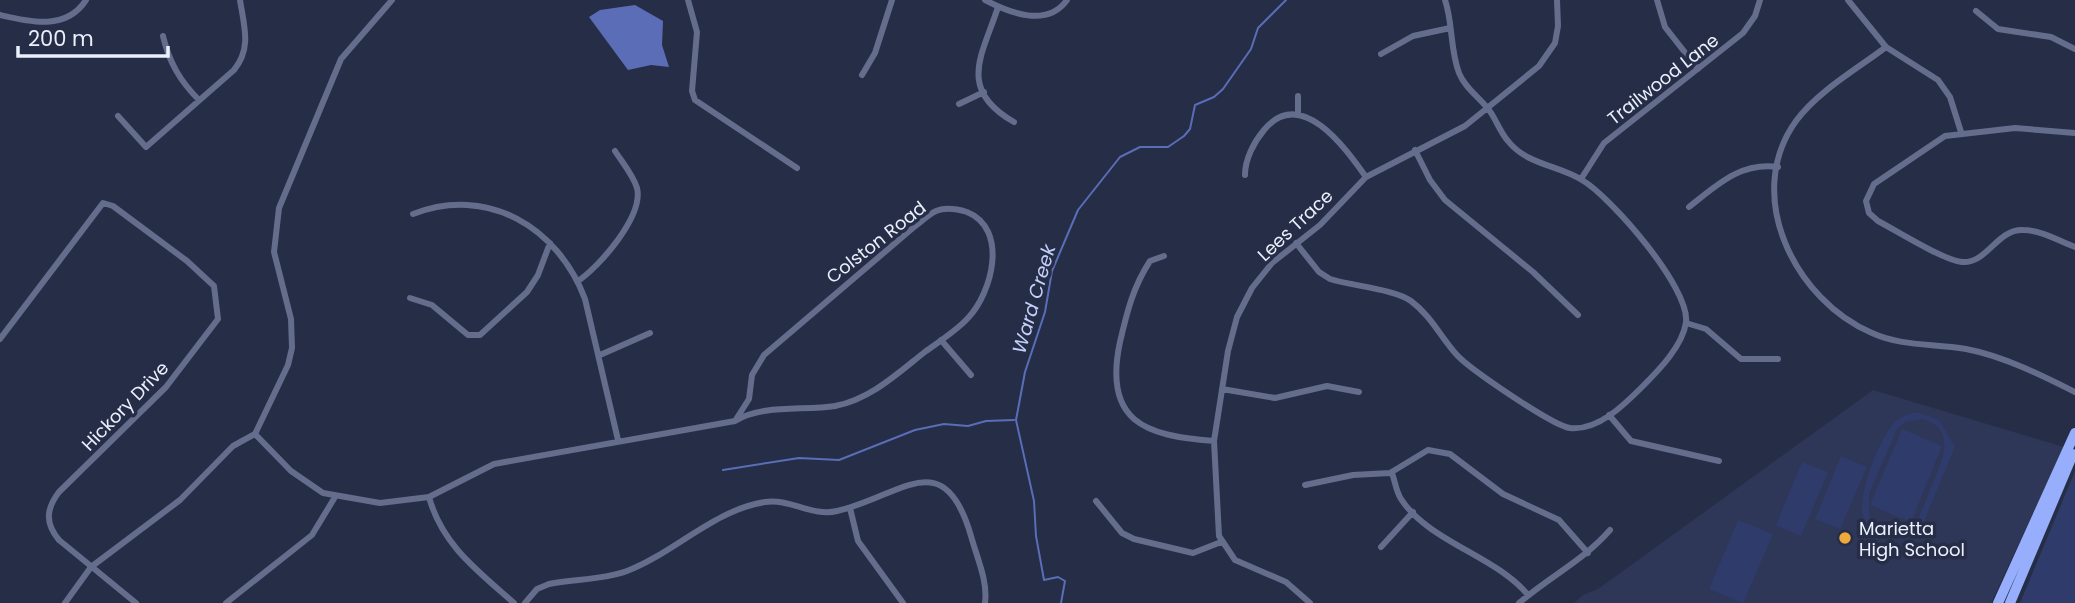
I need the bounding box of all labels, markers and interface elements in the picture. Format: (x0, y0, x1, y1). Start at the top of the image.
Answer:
scale bar (18, 14, 168, 58)
text: 200 m (28, 24, 94, 53)
street label: Trailwood Lane (1602, 28, 1724, 130)
street label: Lees Trace (1252, 183, 1338, 267)
street label: Colston Road (821, 195, 931, 289)
water label: Ward Creek (1006, 240, 1063, 357)
street label: Hickory Drive (76, 356, 174, 456)
place label: Marietta High School (1859, 516, 1965, 562)
marker: Marietta High School (1837, 530, 1853, 546)

